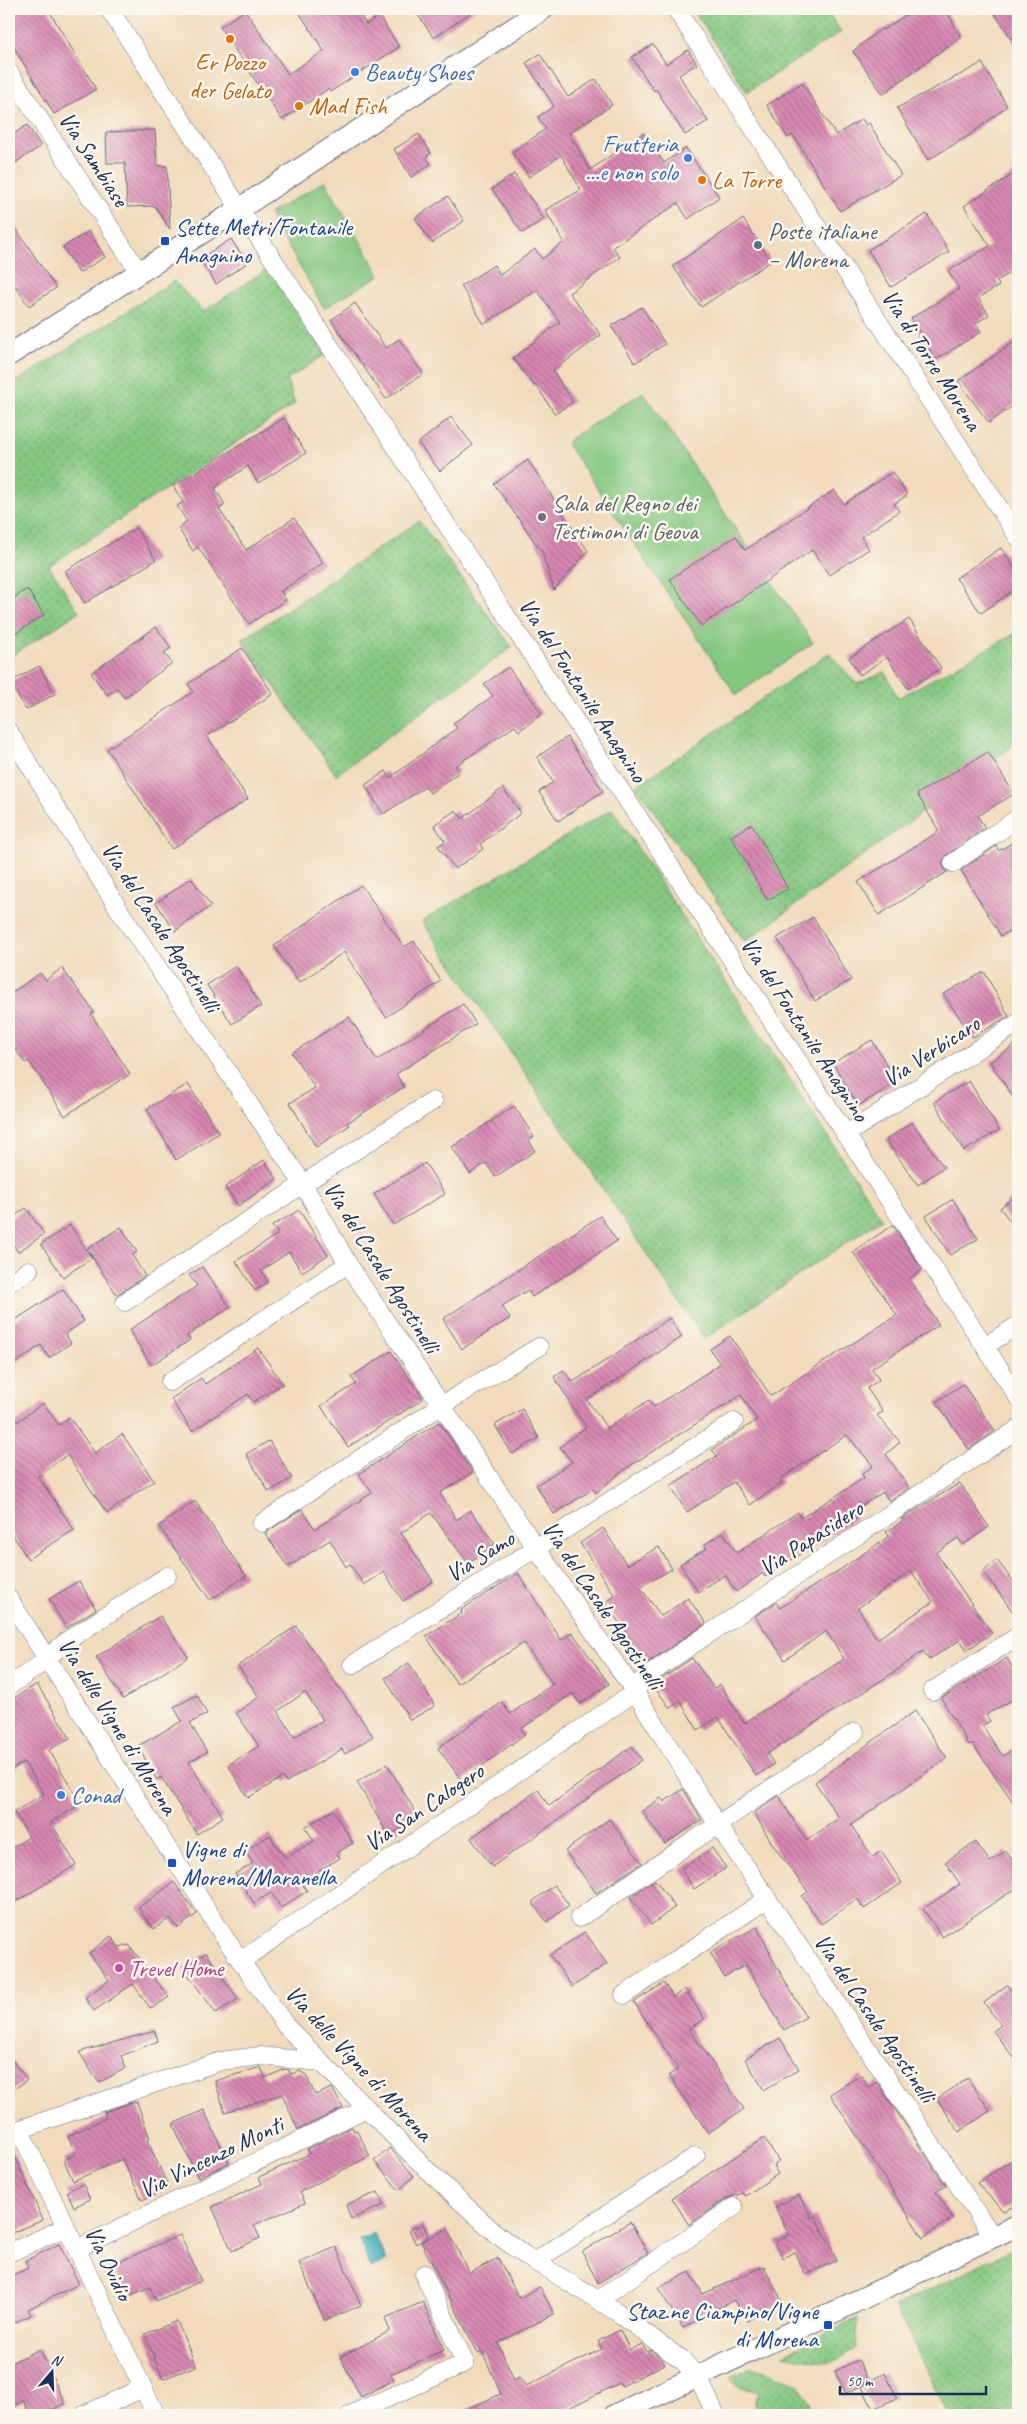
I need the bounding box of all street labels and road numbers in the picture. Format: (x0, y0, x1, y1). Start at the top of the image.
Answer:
street label: Via Sambiase (52, 106, 137, 214)
street label: Via di Torre Morena (875, 284, 990, 437)
street label: Via del Fontanile Anagnino (512, 592, 655, 789)
street label: Via del Casale Agostinelli (95, 836, 229, 1020)
street label: Via del Fontanile Anagnino (734, 931, 877, 1128)
street label: Via Verbicaro (877, 1008, 986, 1093)
street label: Via del Casale Agostinelli (317, 1176, 448, 1361)
street label: Via Papasidero (753, 1492, 870, 1583)
street label: Via del Casale Agostinelli (536, 1515, 672, 1697)
street label: Via Samo (440, 1522, 521, 1589)
street label: Via delle Vigne di Morena (51, 1632, 185, 1821)
street label: Via San Calogero (358, 1755, 491, 1858)
street label: Via del Casale Agostinelli (808, 1928, 944, 2110)
street label: Via delle Vigne di Morena (279, 1979, 440, 2149)
street label: Via Vincenzo Monti (134, 2108, 290, 2205)
street label: Via Ovidio (78, 2221, 141, 2307)

